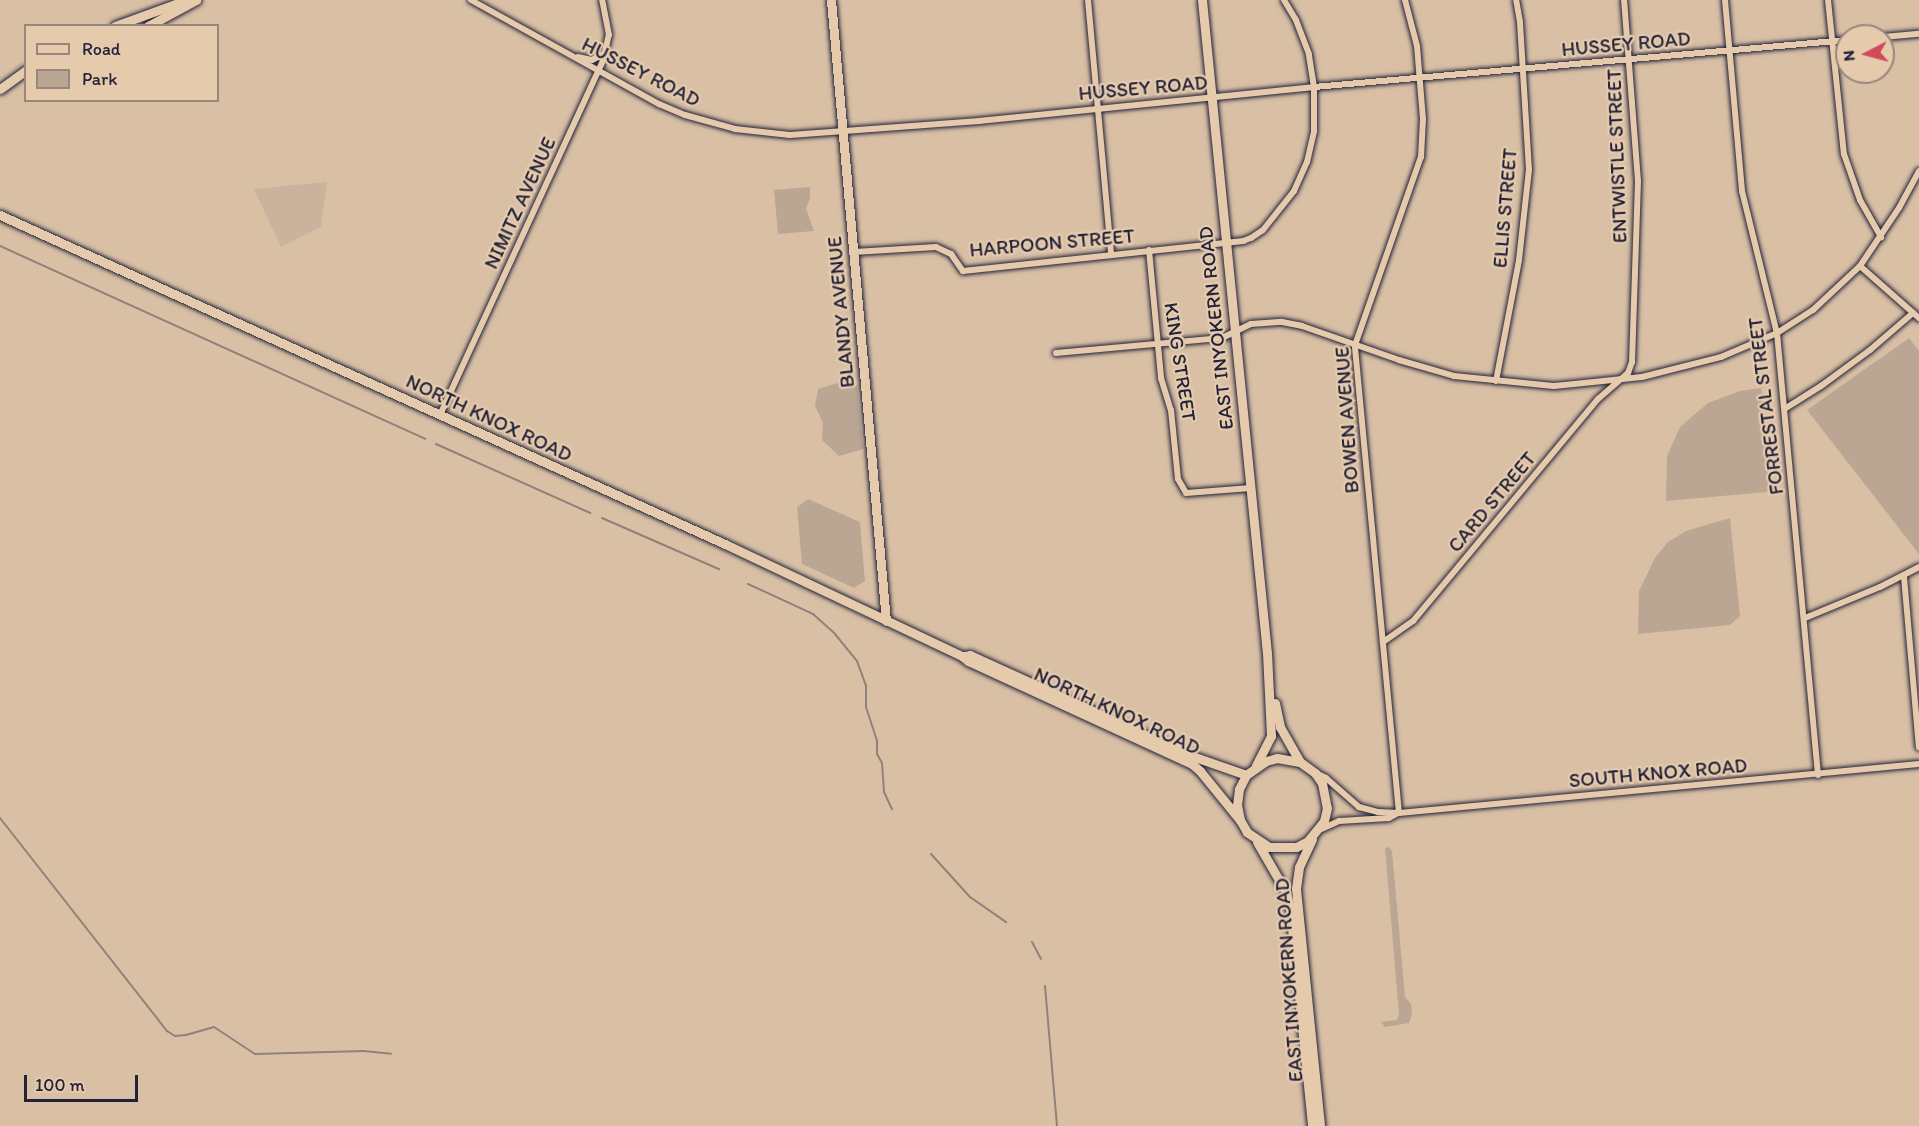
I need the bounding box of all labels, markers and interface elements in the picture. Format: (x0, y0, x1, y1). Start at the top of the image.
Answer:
legend (24, 24, 219, 102)
north arrow (1835, 24, 1895, 84)
street label: HUSSEY ROAD (1561, 26, 1691, 62)
street label: HUSSEY ROAD (578, 32, 704, 112)
text: Road (82, 38, 121, 60)
text: N (1839, 49, 1859, 62)
text: Park (82, 68, 117, 90)
street label: ENTWISTLE STREET (1602, 68, 1632, 244)
street label: HUSSEY ROAD (1078, 70, 1208, 106)
street label: NIMITZ AVENUE (479, 133, 561, 273)
street label: ELLIS STREET (1488, 147, 1522, 269)
street label: HARPOON STREET (968, 224, 1136, 262)
street label: EAST INYOKERN ROAD (1193, 226, 1239, 430)
street label: BLANDY AVENUE (822, 236, 860, 388)
street label: KING STREET (1159, 301, 1201, 423)
street label: FORRESTAL STREET (1743, 316, 1789, 496)
street label: BOWEN AVENUE (1330, 346, 1364, 494)
street label: NORTH KNOX ROAD (402, 369, 576, 467)
street label: CARD STREET (1443, 447, 1541, 557)
street label: NORTH KNOX ROAD (1030, 662, 1204, 760)
street label: SOUTH KNOX ROAD (1568, 753, 1748, 793)
street label: EAST INYOKERN ROAD (1270, 878, 1308, 1082)
scale bar (27, 1063, 141, 1101)
text: 100 m (35, 1074, 85, 1096)

